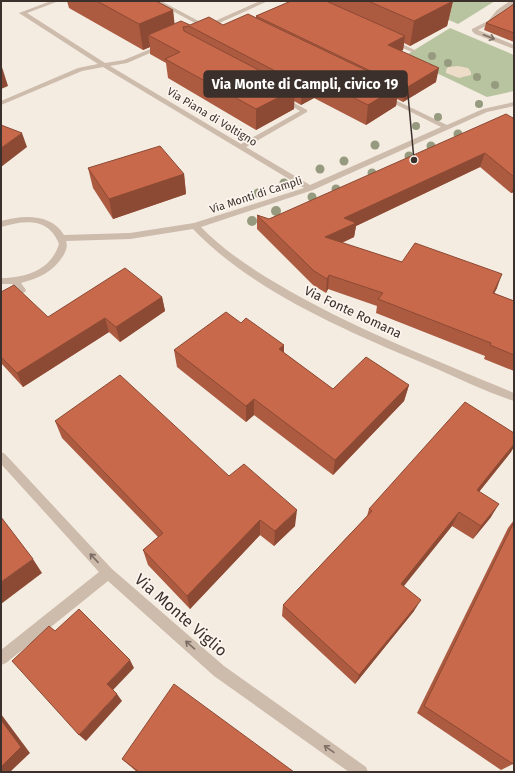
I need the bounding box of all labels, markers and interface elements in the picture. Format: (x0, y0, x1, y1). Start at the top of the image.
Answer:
one-way arrow (482, 34, 494, 42)
callout: Via Monte di Campli, civico 19 (204, 71, 407, 97)
text: Via Monte di Campli, civico 19 (211, 76, 398, 93)
street label: Via Piana di Voltigno (165, 85, 259, 149)
street label: Via Monti di Campli (208, 174, 304, 216)
street label: Via Fonte Romana (302, 283, 404, 341)
one-way arrow (89, 553, 98, 563)
street label: Via Monte Viglio (131, 570, 231, 660)
one-way arrow (185, 641, 195, 650)
one-way arrow (324, 745, 335, 753)

